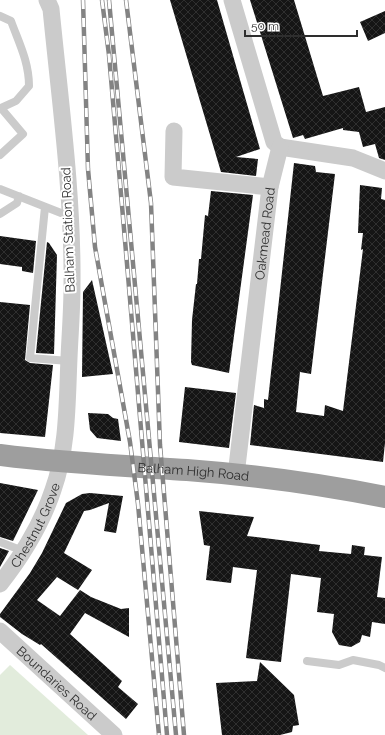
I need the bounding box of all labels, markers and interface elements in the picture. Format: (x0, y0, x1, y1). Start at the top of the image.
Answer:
scale bar (245, 12, 357, 38)
text: 50 m (251, 19, 279, 33)
street label: Balham Station Road (58, 167, 78, 293)
street label: Oakmead Road (252, 187, 277, 281)
street label: Balham High Road (137, 459, 250, 483)
street label: Chestnut Grove (7, 480, 63, 570)
street label: Boundaries Road (14, 643, 100, 723)

